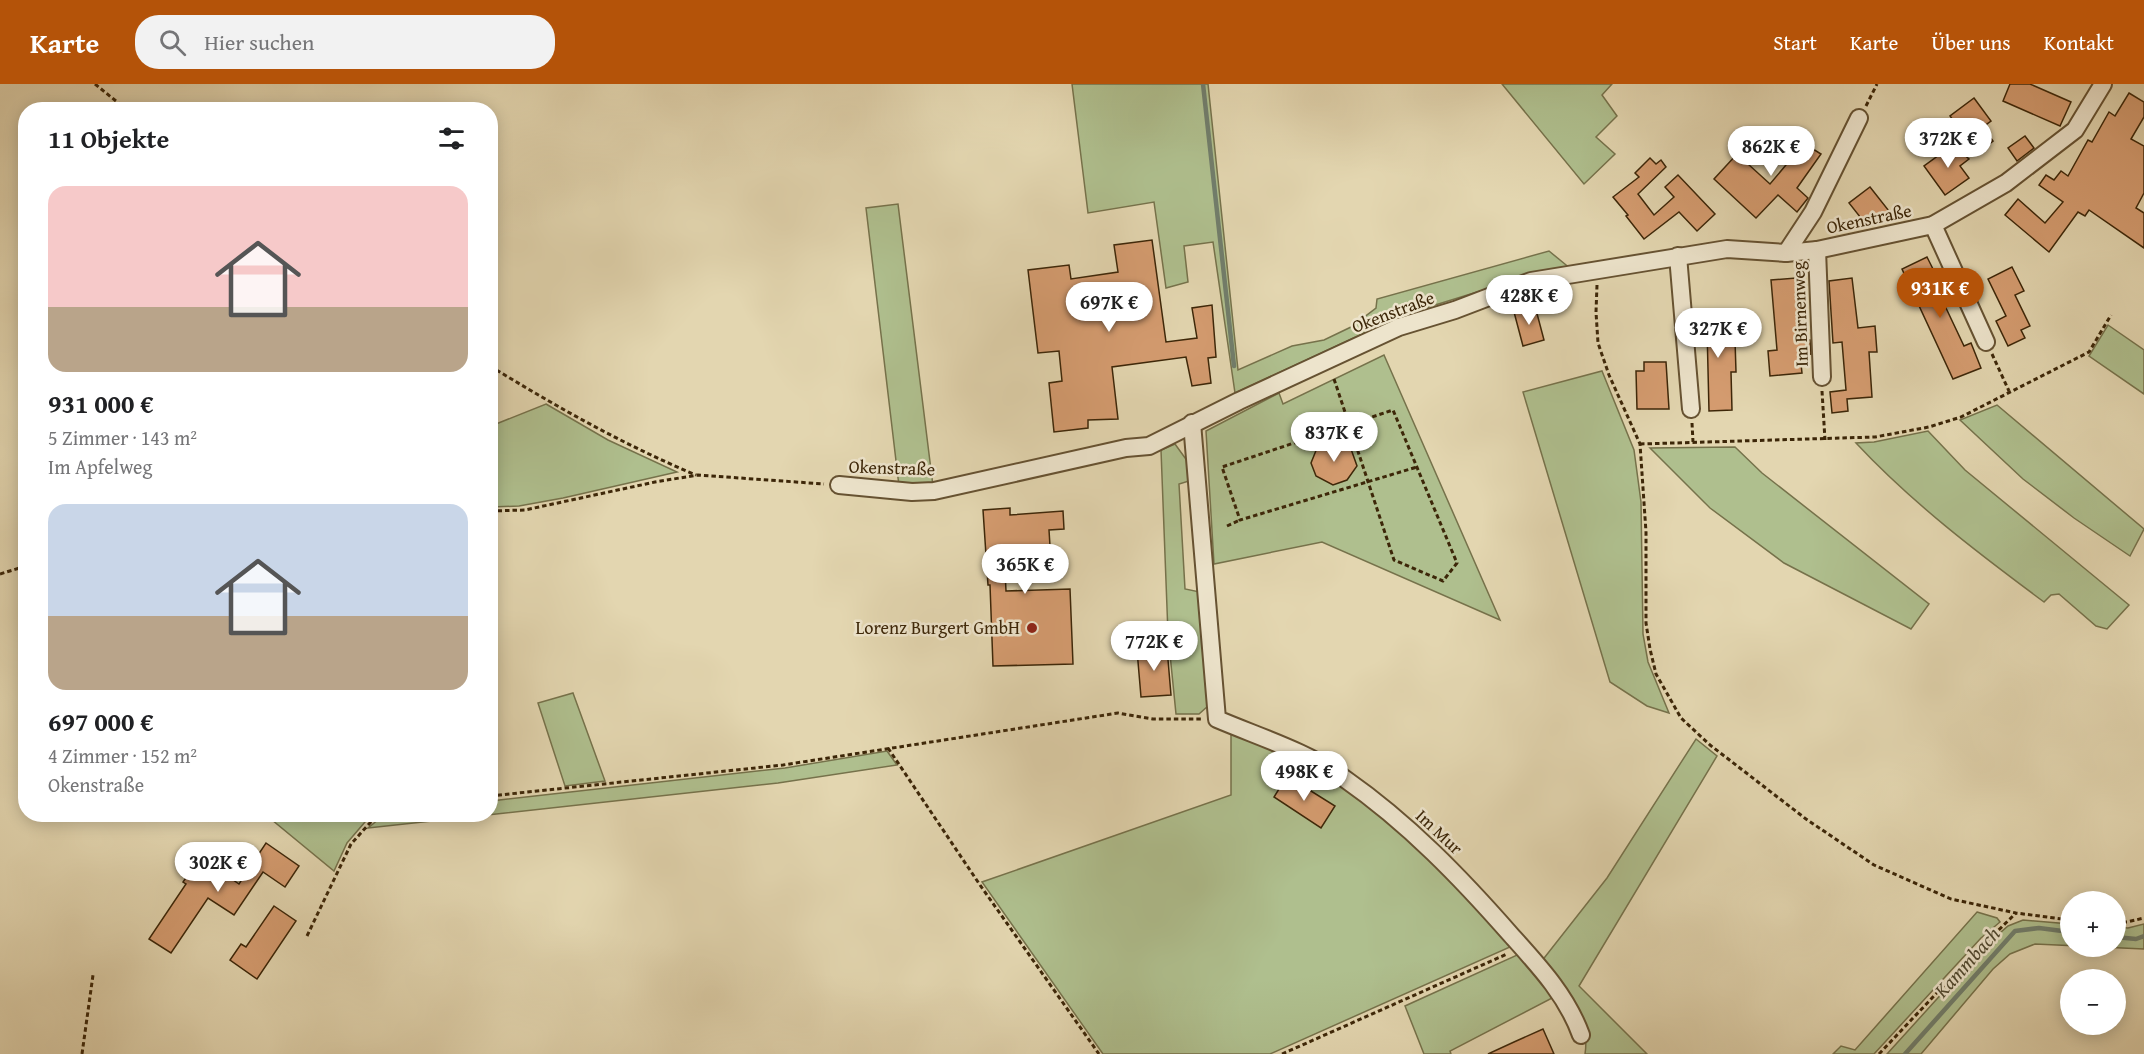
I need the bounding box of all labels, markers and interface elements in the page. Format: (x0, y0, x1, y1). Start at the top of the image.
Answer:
search box (135, 15, 555, 69)
text: Karte (30, 22, 99, 63)
icon: search (156, 26, 189, 59)
text: Hier suchen (204, 26, 314, 58)
text: Start (1773, 27, 1817, 58)
text: Karte (1850, 27, 1898, 58)
text: Über uns (1931, 27, 2011, 58)
text: Kontakt (2044, 27, 2114, 58)
pin: 372K € (1899, 118, 1997, 169)
text: 11 Objekte (48, 119, 169, 158)
icon: filters (435, 122, 468, 155)
text: 372K € (1919, 123, 1977, 152)
pin: 862K € (1722, 126, 1820, 177)
text: 862K € (1742, 131, 1800, 160)
street label: Okenstraße (1824, 196, 1914, 241)
icon: home (204, 225, 312, 333)
street label: Im Birnenweg (1784, 261, 1815, 367)
pin: 931K € (1891, 268, 1989, 319)
text: 931K € (1911, 273, 1969, 302)
pin: 428K € (1480, 275, 1578, 326)
text: 428K € (1500, 280, 1558, 309)
pin: 697K € (1060, 282, 1158, 333)
street label: Okenstraße (1348, 283, 1438, 340)
text: 697K € (1080, 287, 1138, 316)
pin: 327K € (1669, 308, 1767, 359)
text: 327K € (1689, 313, 1747, 342)
text: 931 000 € (48, 384, 154, 423)
pin: 837K € (1285, 412, 1383, 463)
text: 837K € (1305, 417, 1363, 446)
text: 5 Zimmer · 143 m² (48, 423, 197, 452)
text: Im Apfelweg (48, 452, 152, 481)
street label: Okenstraße (848, 452, 936, 483)
icon: home (204, 543, 312, 651)
pin: 365K € (976, 544, 1074, 595)
text: 365K € (996, 549, 1054, 578)
place label: Lorenz Burgert GmbH (855, 614, 1020, 641)
marker: Lorenz Burgert GmbH (1025, 621, 1039, 635)
pin: 772K € (1105, 621, 1203, 672)
text: 772K € (1125, 626, 1183, 655)
text: 697 000 € (48, 702, 154, 741)
text: 4 Zimmer · 152 m² (48, 741, 197, 770)
pin: 498K € (1255, 751, 1353, 802)
text: 498K € (1275, 756, 1333, 785)
text: Okenstraße (48, 770, 144, 799)
street label: Im Mur (1410, 803, 1469, 861)
pin: 302K € (169, 842, 267, 893)
text: 302K € (189, 847, 247, 876)
map controls (2060, 891, 2126, 1035)
button: + (2060, 891, 2126, 957)
water label: Kammbach (1926, 920, 2006, 1004)
button: − (2060, 969, 2126, 1035)

